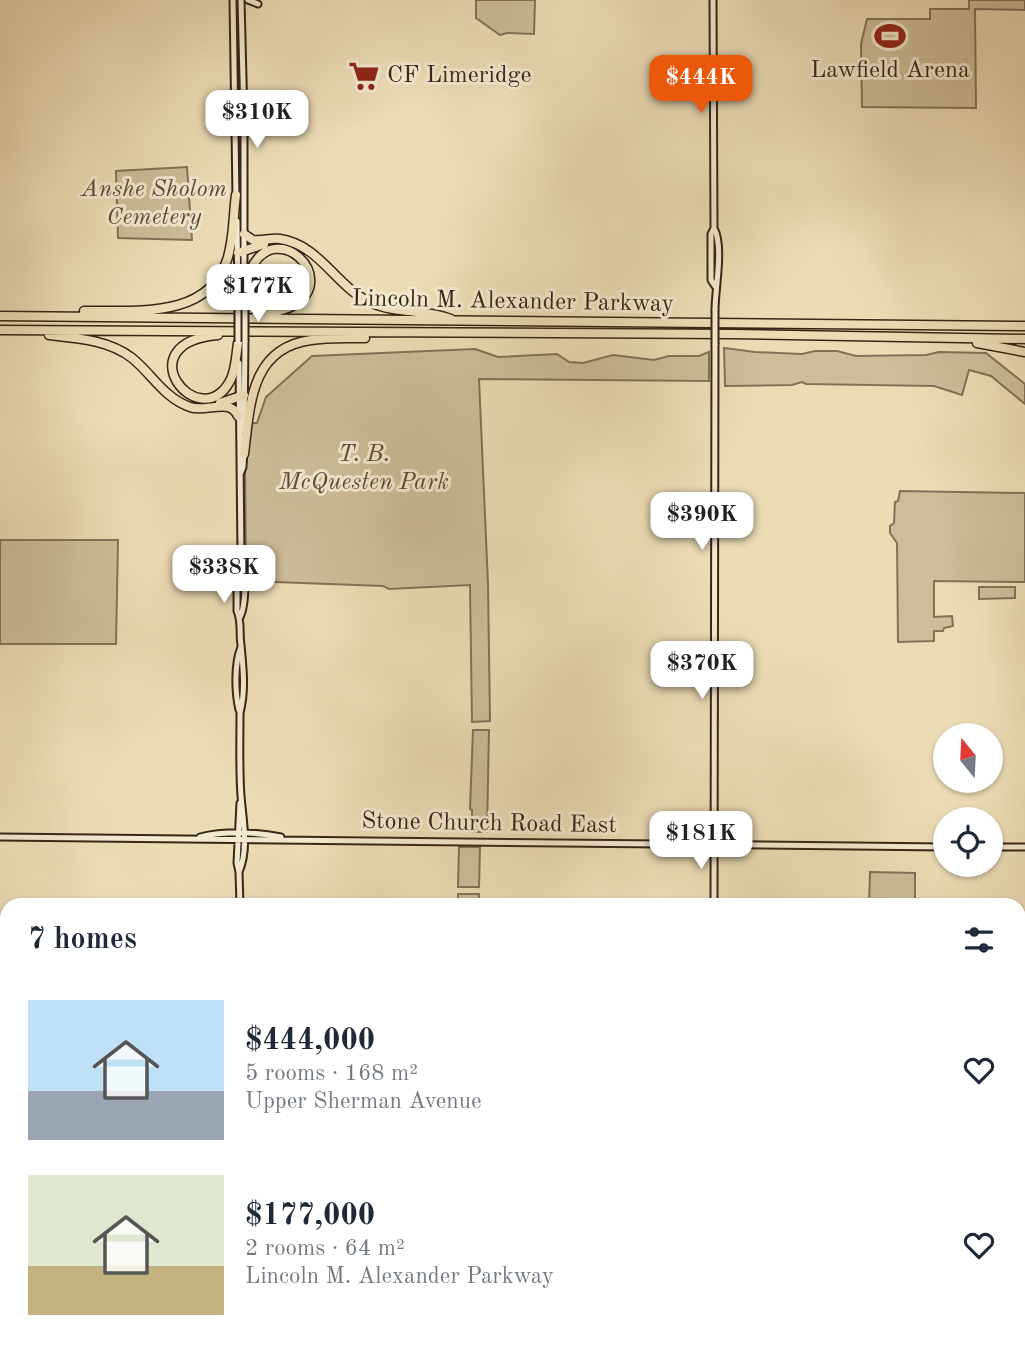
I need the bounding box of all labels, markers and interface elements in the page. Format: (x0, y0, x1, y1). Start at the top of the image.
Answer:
sports icon: Lawfield Arena (873, 19, 907, 53)
pin: $444K (652, 55, 750, 115)
supermarket icon: CF Limeridge (347, 59, 381, 93)
place label: Lawfield Arena (810, 59, 970, 83)
place label: CF Limeridge (387, 64, 532, 88)
text: $444K (665, 66, 737, 89)
pin: $310K (208, 90, 306, 150)
text: $310K (221, 101, 293, 124)
park label: Anshe Sholom Cemetery (79, 178, 227, 230)
pin: $177K (209, 264, 307, 324)
text: $177K (222, 275, 294, 298)
street label: Lincoln M. Alexander Parkway (352, 287, 675, 317)
park label: T. B. McQuesten Park (278, 443, 449, 495)
pin: $390K (653, 492, 751, 552)
text: $390K (666, 503, 738, 526)
pin: $338K (175, 546, 273, 605)
text: $338K (188, 556, 260, 579)
pin: $370K (653, 642, 751, 701)
text: $370K (666, 652, 738, 675)
north arrow (933, 723, 1003, 793)
map controls (933, 723, 1003, 877)
button: locate (933, 807, 1003, 877)
street label: Stone Church Road East (361, 810, 617, 838)
pin: $181K (652, 812, 750, 871)
text: $181K (665, 822, 737, 845)
icon: filters (960, 921, 998, 959)
text: 7 homes (28, 925, 137, 955)
text: $444,000 (245, 1026, 375, 1056)
icon: home (84, 1028, 168, 1112)
icon: heart (960, 1051, 998, 1089)
text: 5 rooms · 168 m² (245, 1062, 418, 1085)
text: Upper Sherman Avenue (245, 1090, 482, 1113)
text: $177,000 (245, 1201, 375, 1231)
icon: home (84, 1203, 168, 1287)
icon: heart (960, 1226, 998, 1264)
text: 2 rooms · 64 m² (245, 1237, 405, 1260)
text: Lincoln M. Alexander Parkway (245, 1265, 554, 1288)

